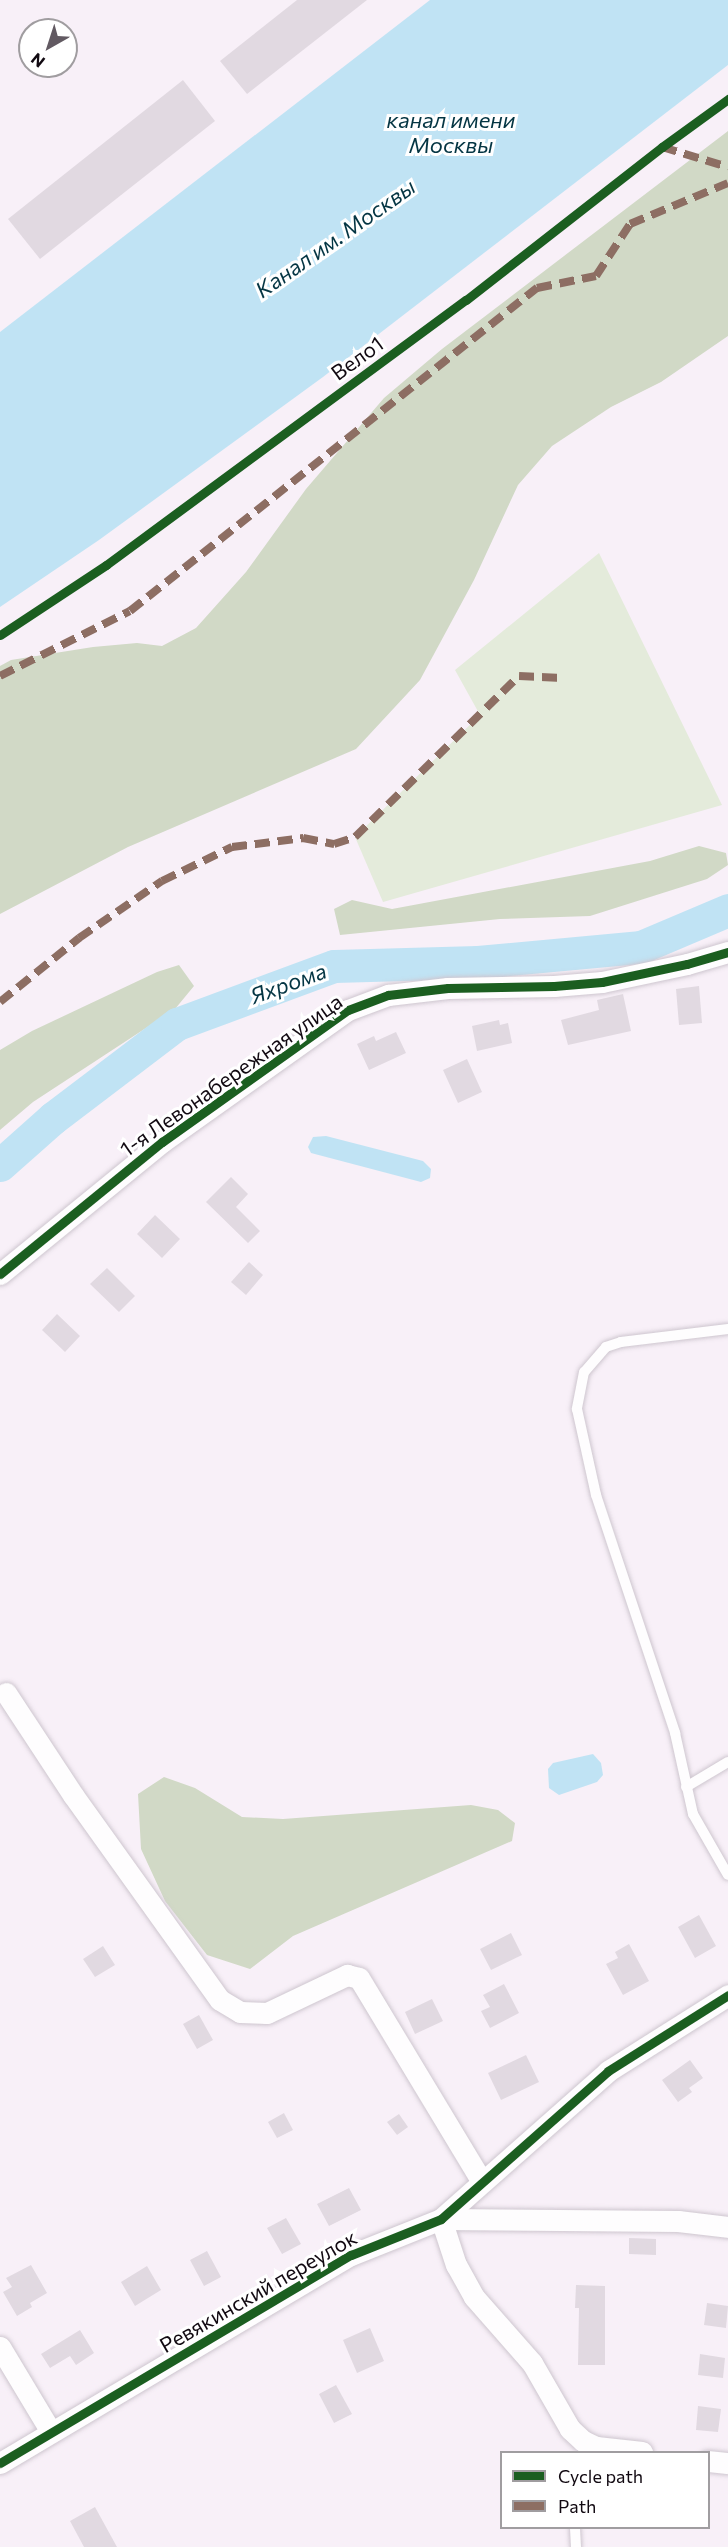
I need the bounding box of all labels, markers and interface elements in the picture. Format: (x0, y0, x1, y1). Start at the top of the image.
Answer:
north arrow (18, 18, 78, 78)
text: N (27, 50, 48, 72)
water label: канал имени Москвы (387, 106, 515, 158)
water label: Канал им. Москвы (250, 173, 420, 303)
street label: Вело1 (326, 331, 388, 385)
water label: Яхрома (246, 957, 330, 1009)
street label: 1-я Левонабережная улица (115, 989, 347, 1161)
street label: Ревякинский переулок (155, 2224, 361, 2358)
legend (500, 2451, 710, 2529)
text: Cycle path (558, 2465, 643, 2487)
text: Path (558, 2495, 596, 2517)

